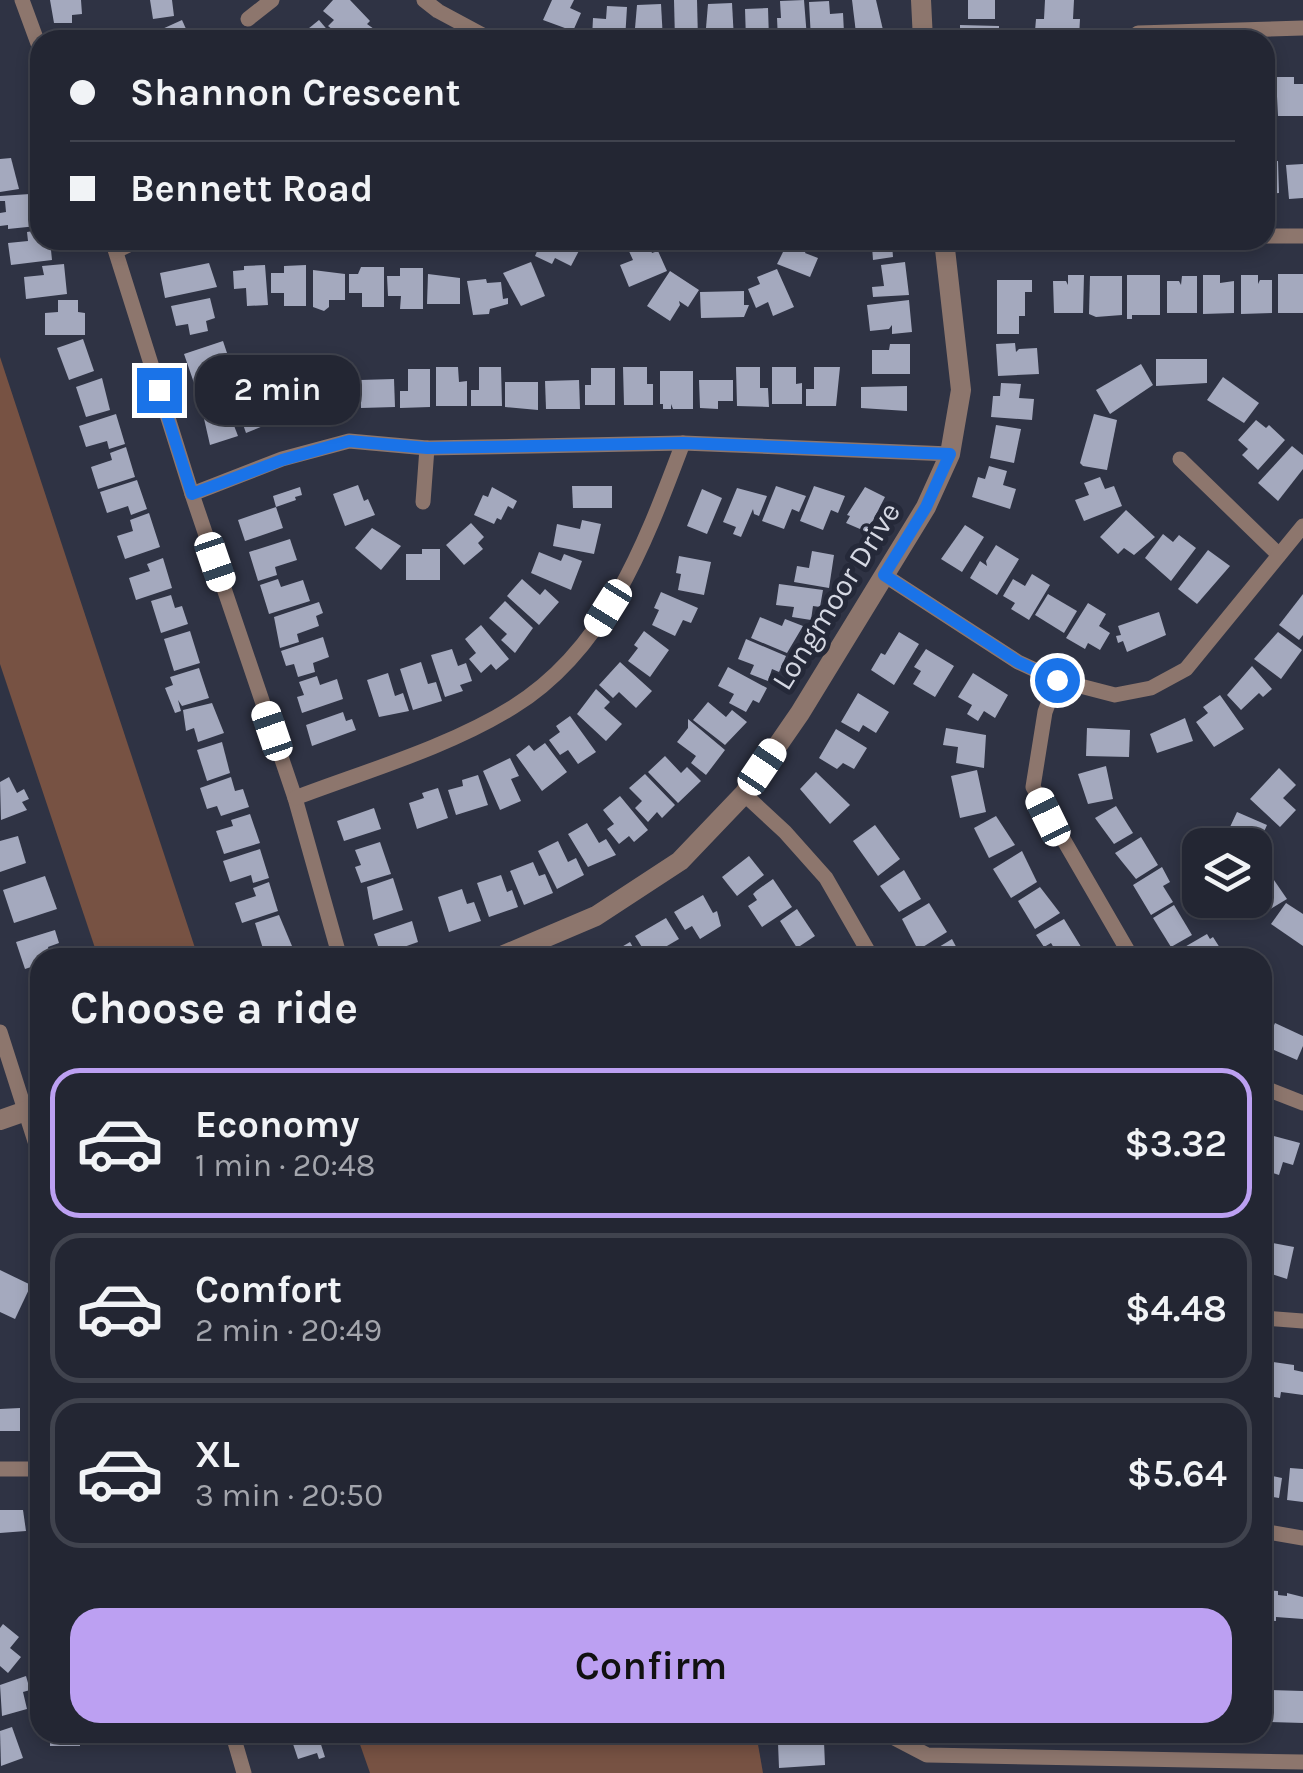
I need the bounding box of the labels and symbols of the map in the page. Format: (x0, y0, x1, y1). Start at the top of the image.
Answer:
callout: 2 min (194, 355, 359, 425)
route end (137, 368, 182, 413)
street label: Longmoor Drive (764, 496, 908, 696)
car (191, 529, 239, 595)
car (579, 575, 637, 641)
route start (1035, 658, 1080, 703)
car (248, 698, 296, 764)
car (733, 734, 791, 800)
car (1021, 783, 1075, 851)

